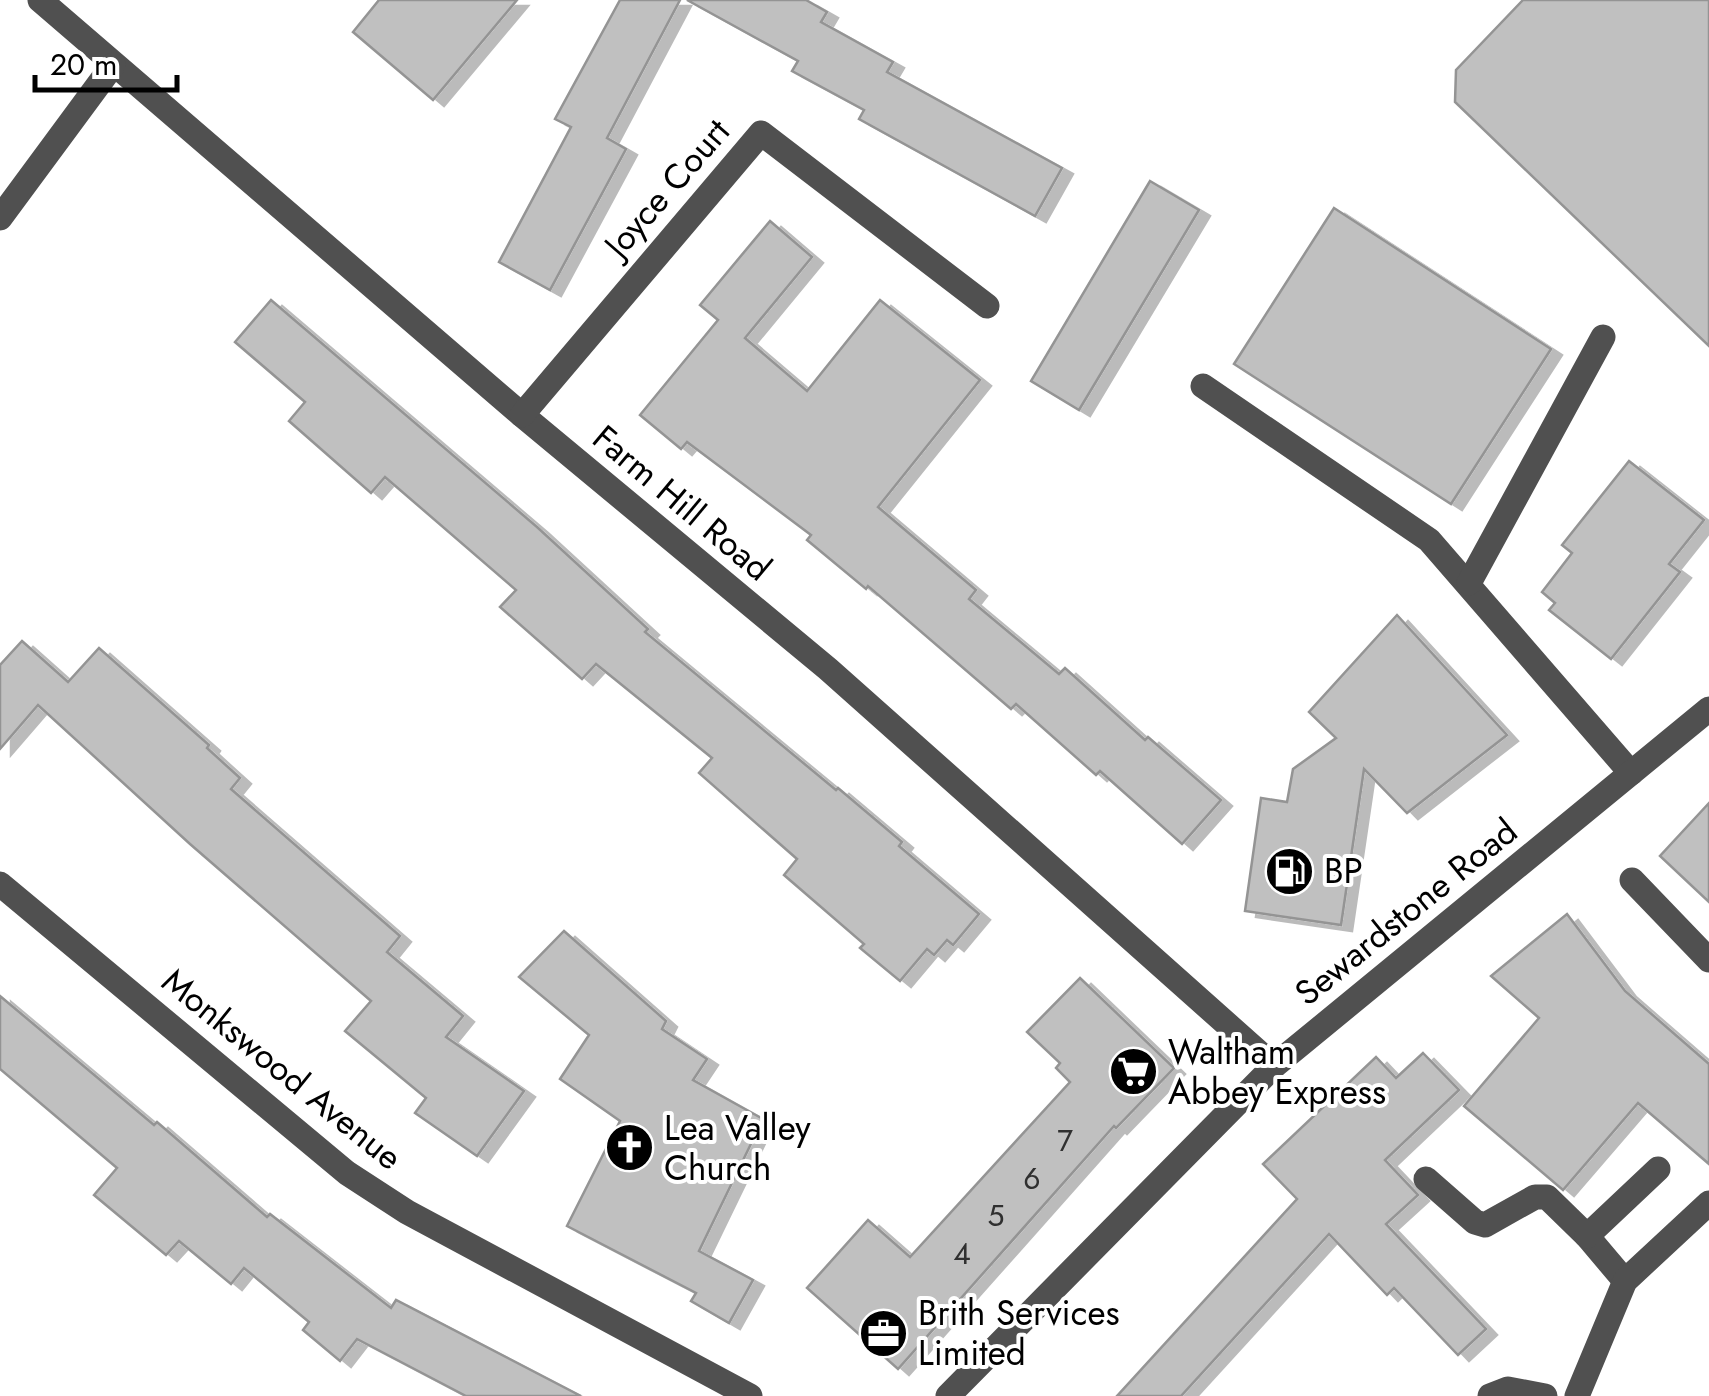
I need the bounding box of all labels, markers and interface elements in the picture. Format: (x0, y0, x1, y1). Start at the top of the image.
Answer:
scale bar (35, 30, 178, 92)
text: 20 m (50, 43, 117, 86)
street label: Joyce Court (590, 107, 742, 271)
street label: Farm Hill Road (582, 413, 782, 593)
street label: Sewardstone Road (1284, 807, 1528, 1017)
fuel station icon: BP (1263, 845, 1315, 897)
place label: BP (1324, 846, 1363, 896)
street label: Monkswood Avenue (151, 956, 413, 1182)
place label: Waltham Abbey Express (1168, 1027, 1386, 1117)
supermarket icon: Waltham Abbey Express (1107, 1046, 1159, 1098)
place label: Lea Valley Church (664, 1103, 811, 1193)
house number: 7 (1057, 1119, 1073, 1162)
church icon: Lea Valley Church (603, 1122, 655, 1174)
house number: 6 (1023, 1157, 1041, 1200)
house number: 5 (988, 1194, 1004, 1237)
house number: 4 (953, 1232, 971, 1275)
place label: Brith Services Limited (918, 1288, 1120, 1378)
office icon: Brith Services Limited (857, 1307, 909, 1359)

